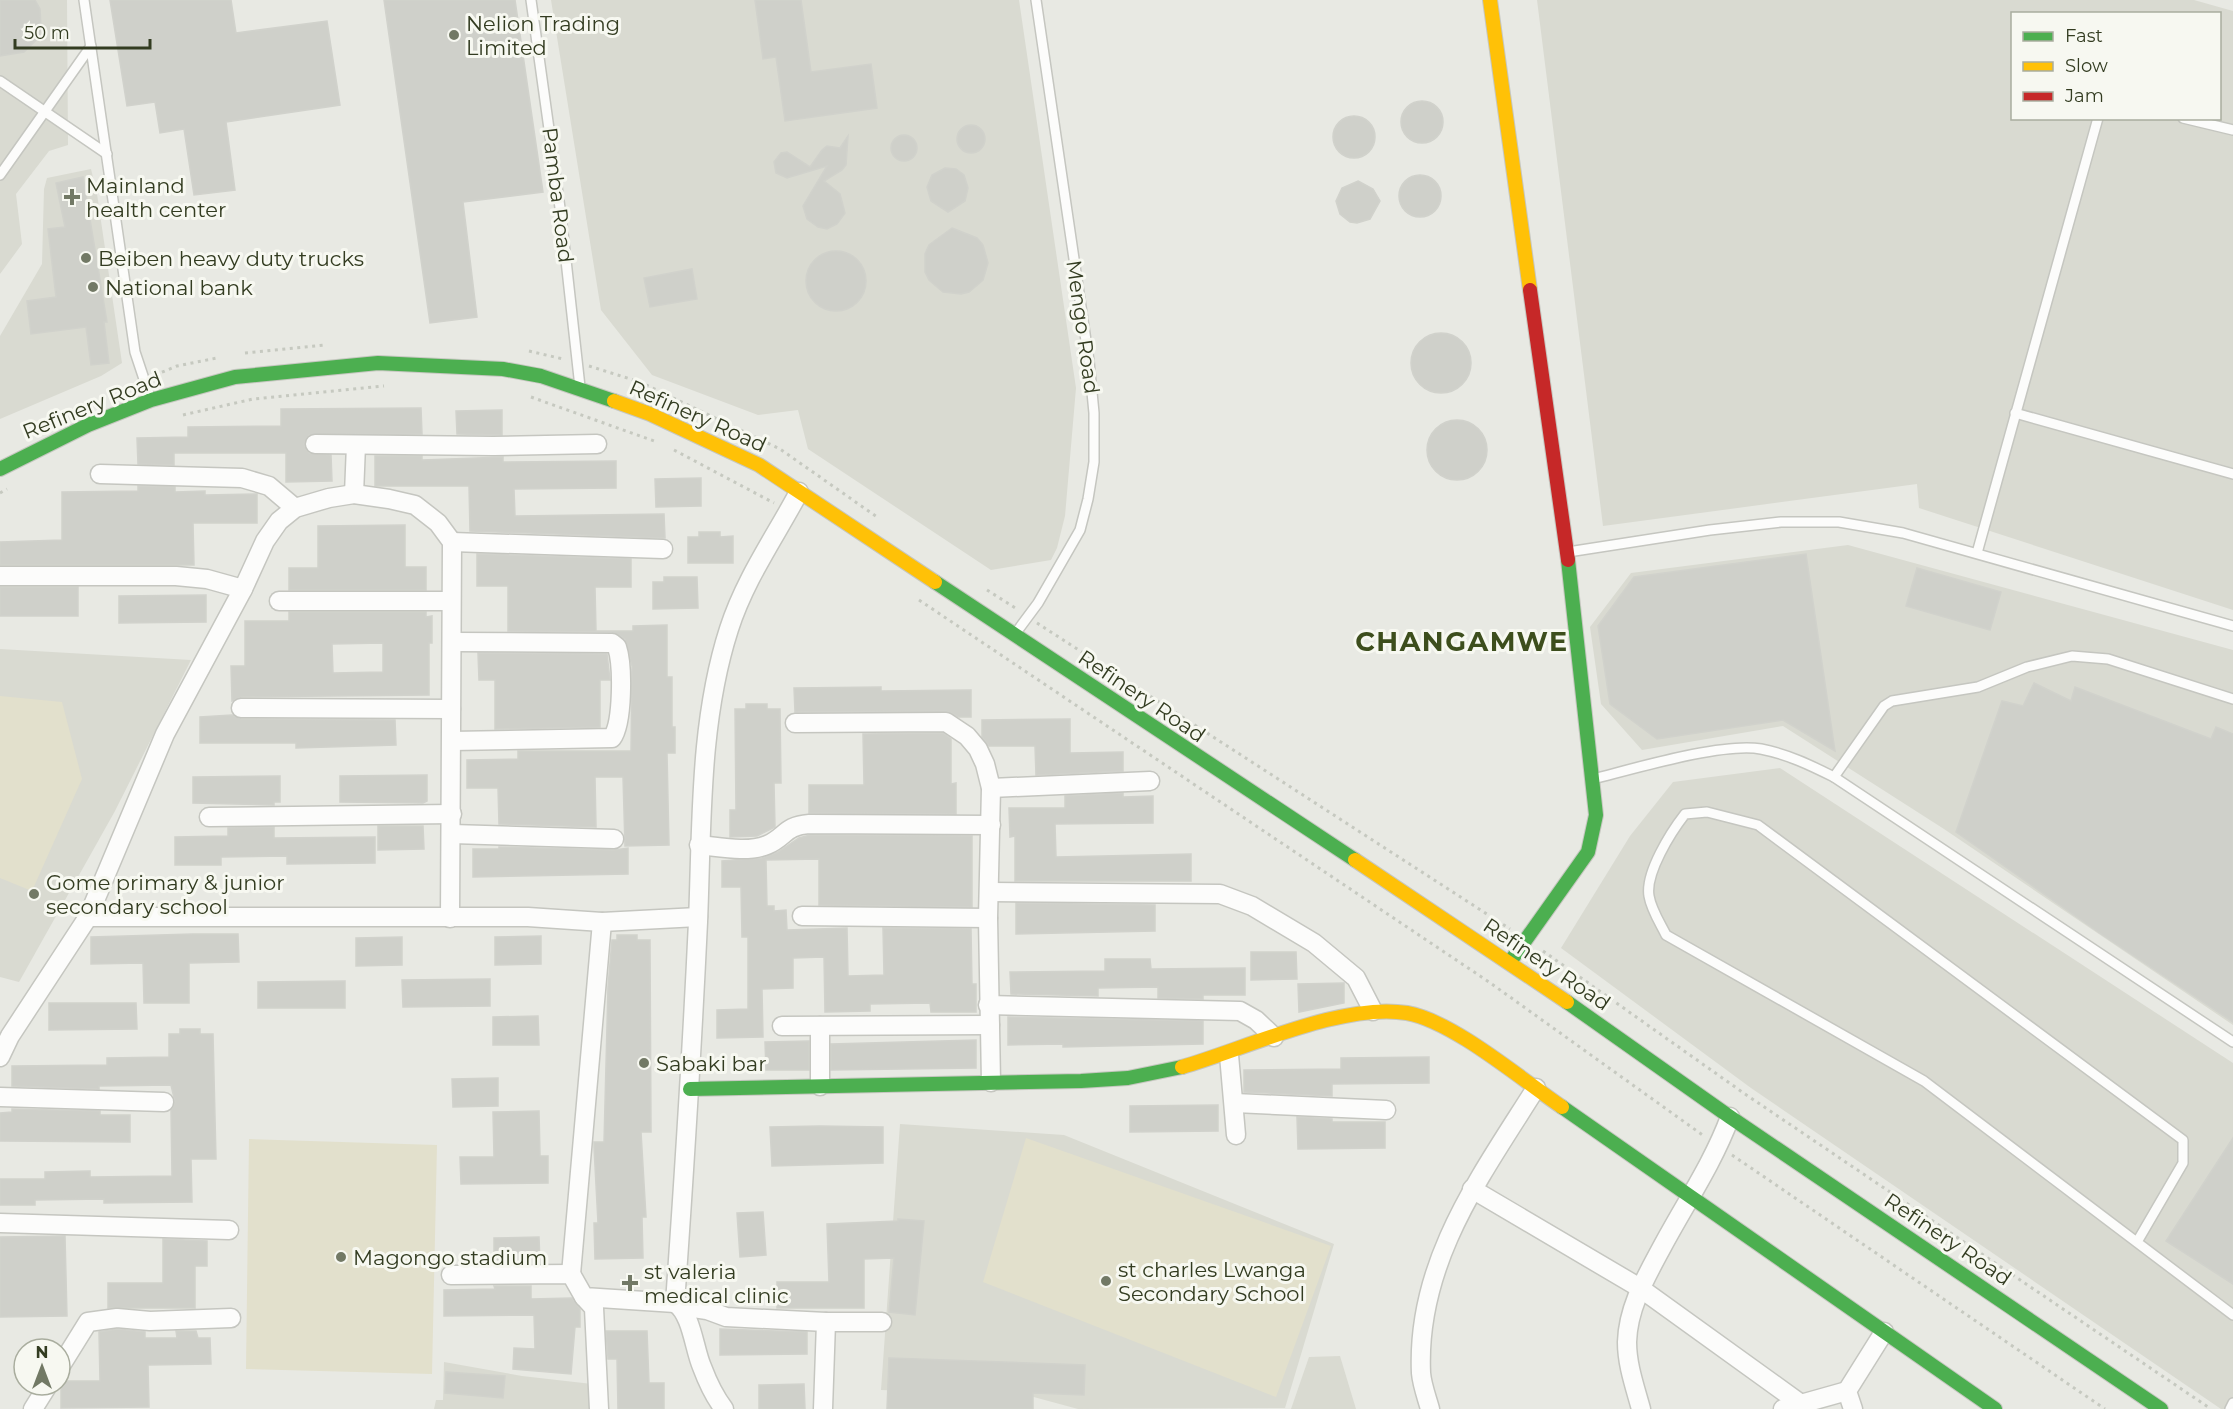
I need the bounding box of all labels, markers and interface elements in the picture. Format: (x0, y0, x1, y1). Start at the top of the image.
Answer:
place label: Nelion Trading Limited (466, 11, 620, 60)
scale bar (15, 12, 150, 50)
legend (2011, 12, 2221, 120)
text: 50 m (24, 22, 70, 44)
text: Fast (2065, 25, 2103, 47)
marker: Nelion Trading Limited (447, 28, 461, 42)
text: Slow (2065, 55, 2108, 77)
text: Jam (2064, 85, 2104, 107)
street label: Pamba Road (537, 126, 579, 264)
place label: Mainland health center (86, 173, 226, 222)
marker: Mainland health center (63, 188, 81, 206)
place label: Beiben heavy duty trucks (98, 246, 364, 271)
marker: Beiben heavy duty trucks (79, 251, 93, 265)
street label: Mengo Road (1061, 258, 1105, 396)
place label: National bank (105, 275, 253, 300)
marker: National bank (86, 280, 100, 294)
street label: Refinery Road (19, 366, 165, 444)
street label: Refinery Road (625, 375, 771, 457)
district label: CHANGAMWE (1355, 625, 1569, 658)
street label: Refinery Road (1074, 644, 1210, 748)
place label: Gome primary & junior secondary school (46, 870, 285, 919)
marker: Gome primary & junior secondary school (27, 887, 41, 901)
street label: Refinery Road (1479, 912, 1615, 1016)
place label: Sabaki bar (656, 1051, 767, 1076)
marker: Sabaki bar (637, 1056, 651, 1070)
street label: Refinery Road (1880, 1187, 2016, 1291)
place label: Magongo stadium (353, 1245, 547, 1270)
marker: Magongo stadium (334, 1250, 348, 1264)
place label: st charles Lwanga Secondary School (1118, 1257, 1306, 1306)
place label: st valeria medical clinic (644, 1259, 789, 1308)
marker: st valeria medical clinic (621, 1274, 639, 1292)
marker: st charles Lwanga Secondary School (1099, 1274, 1113, 1288)
north arrow (12, 1337, 72, 1397)
text: N (36, 1343, 48, 1362)

